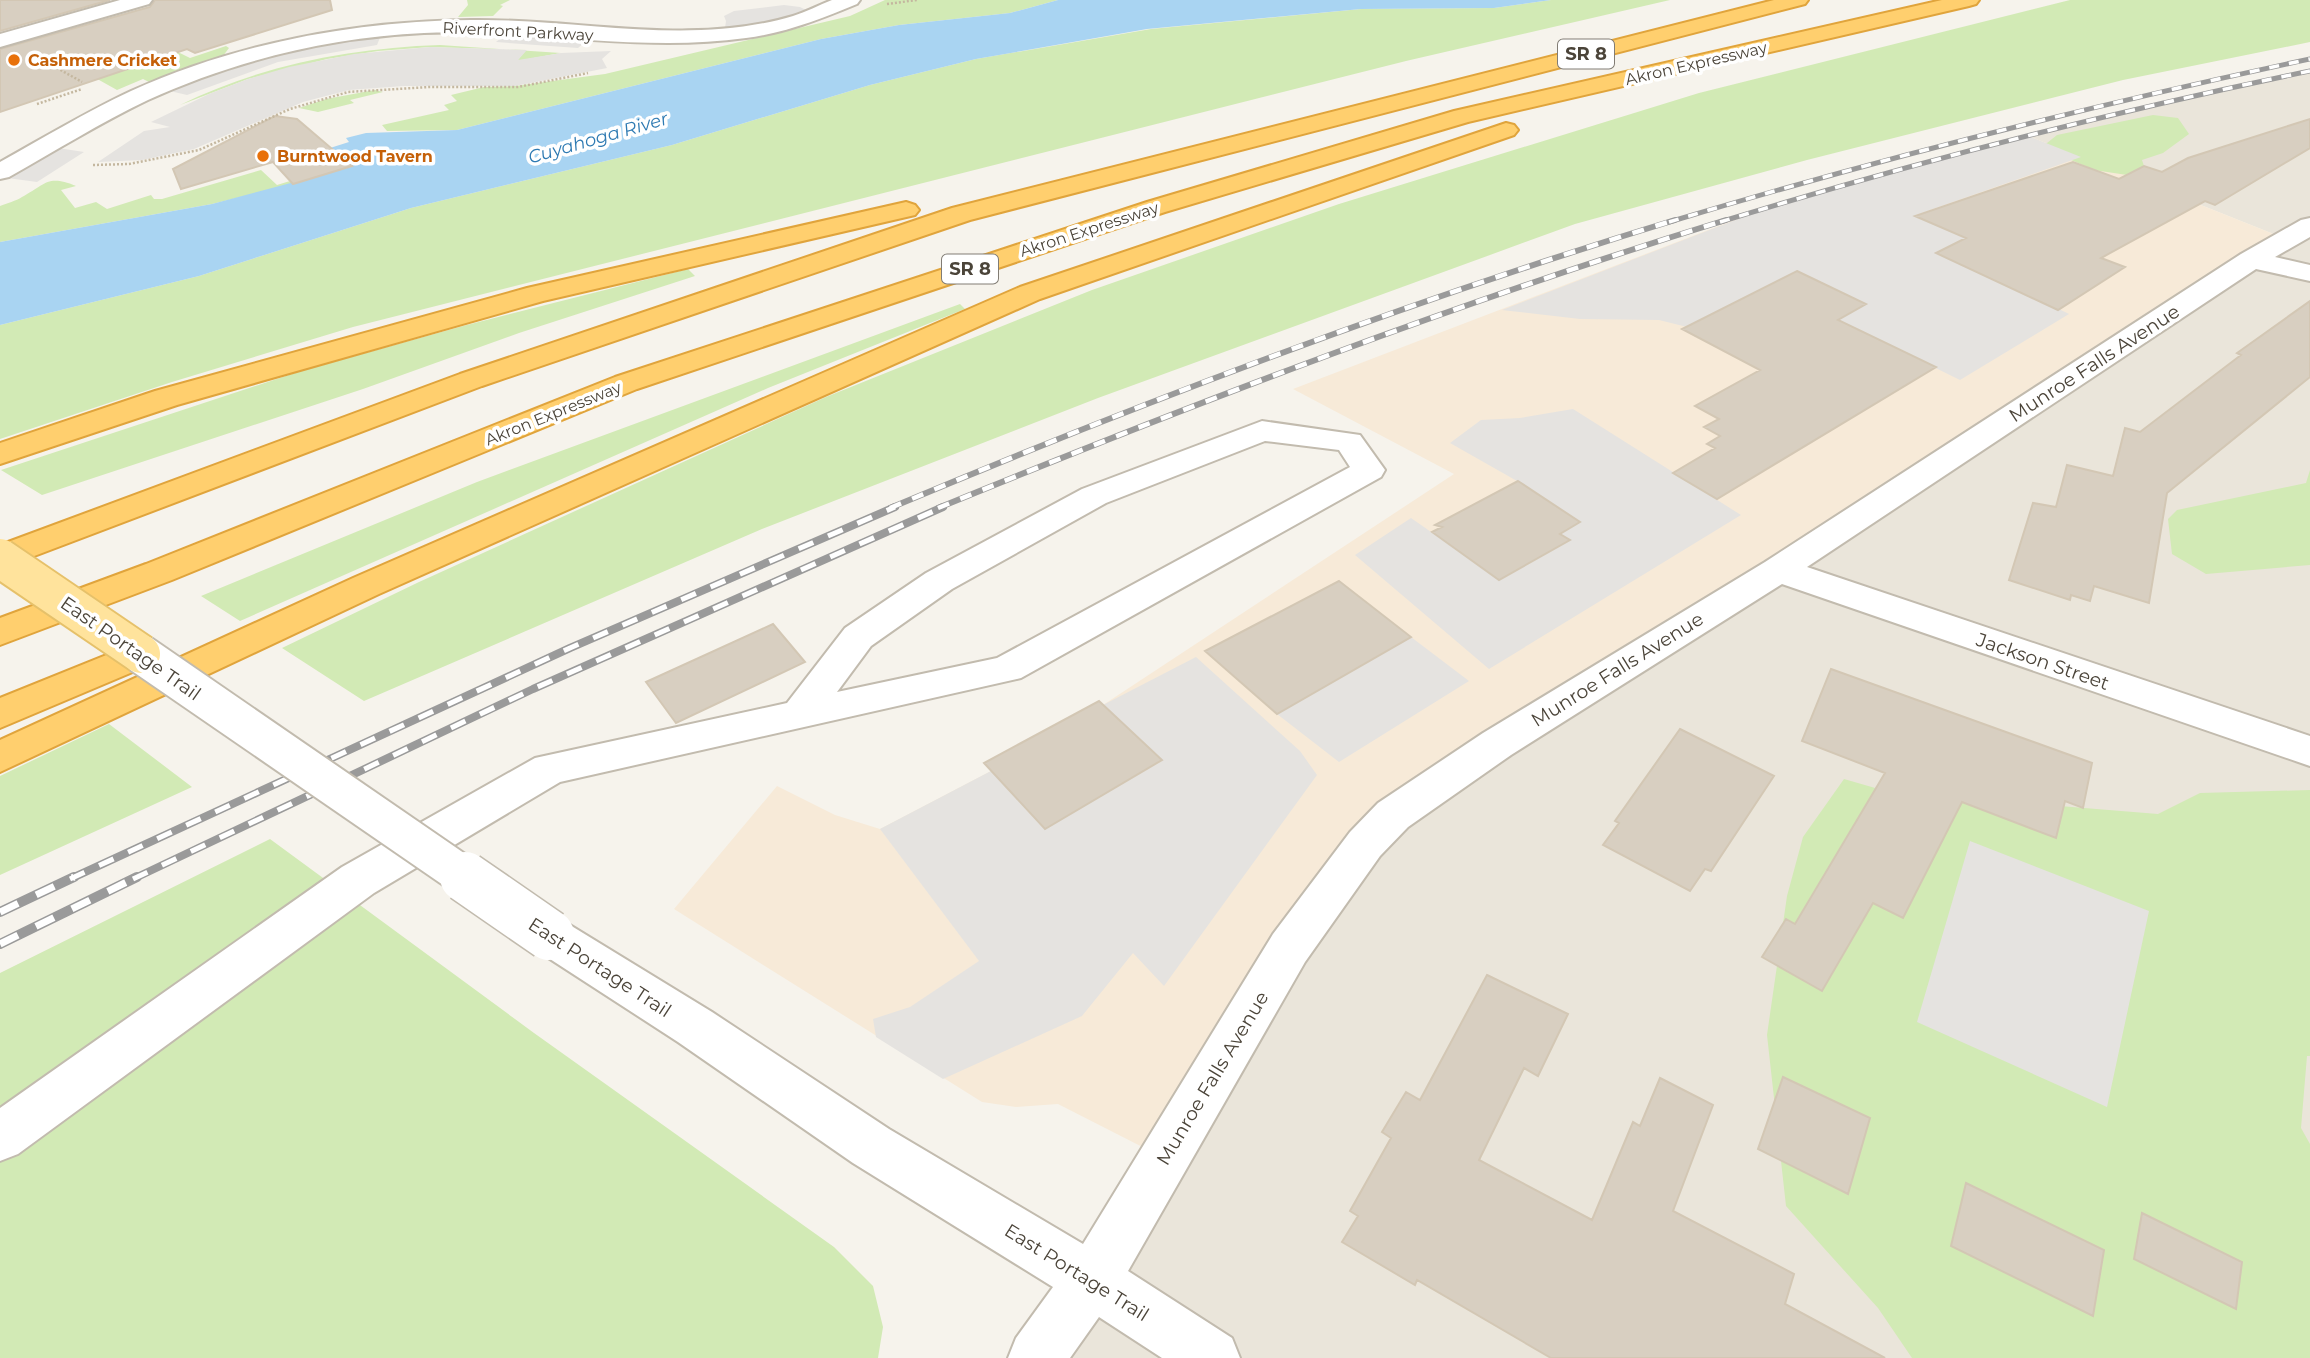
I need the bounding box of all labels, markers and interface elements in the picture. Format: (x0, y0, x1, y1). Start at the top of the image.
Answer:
street label: Riverfront Parkway (442, 18, 594, 45)
street label: Akron Expressway (1623, 38, 1769, 89)
road number: SR 8 (1558, 40, 1614, 68)
place label: Cashmere Cricket (28, 51, 177, 70)
marker: Cashmere Cricket (6, 52, 22, 68)
water label: Cuyahoga River (526, 107, 671, 168)
place label: Burntwood Tavern (277, 147, 433, 166)
marker: Burntwood Tavern (255, 148, 271, 164)
street label: Akron Expressway (1017, 198, 1161, 261)
road number: SR 8 (942, 255, 998, 284)
street label: Munroe Falls Avenue (2005, 300, 2184, 427)
street label: Akron Expressway (482, 377, 624, 449)
street label: East Portage Trail (56, 591, 205, 705)
street label: Munroe Falls Avenue (1527, 607, 1708, 732)
street label: Jackson Street (1973, 628, 2112, 695)
street label: East Portage Trail (524, 913, 676, 1022)
street label: Munroe Falls Avenue (1151, 987, 1273, 1169)
street label: East Portage Trail (1000, 1219, 1153, 1326)

